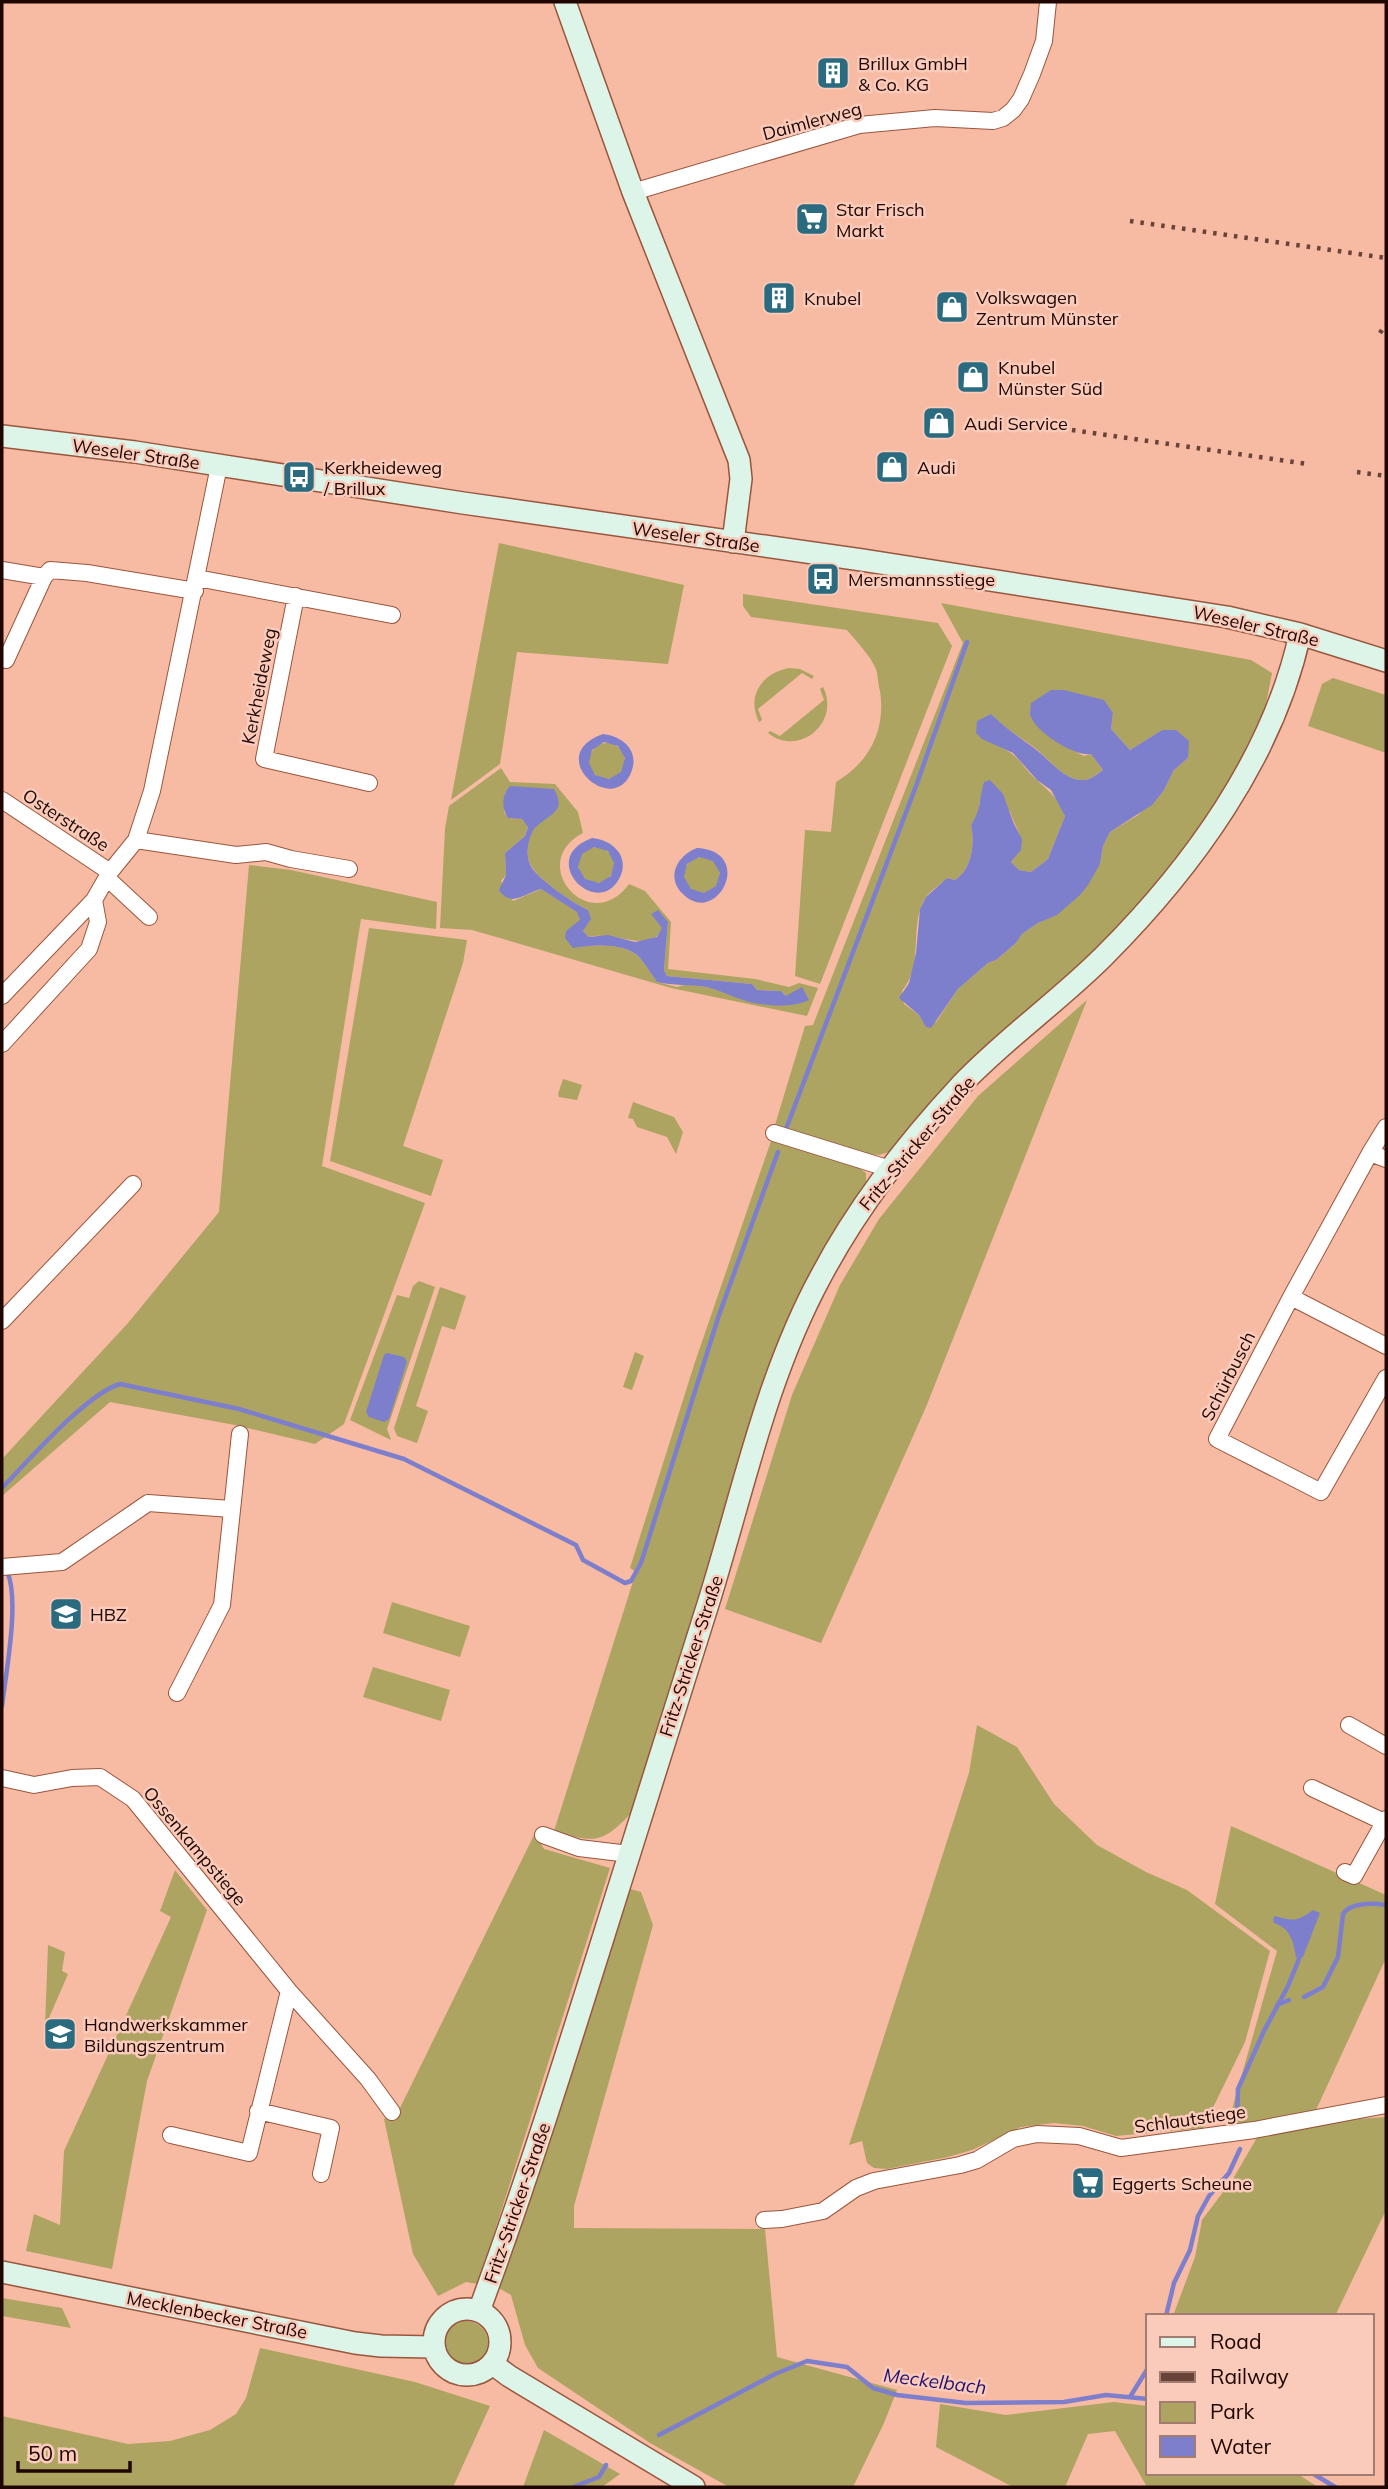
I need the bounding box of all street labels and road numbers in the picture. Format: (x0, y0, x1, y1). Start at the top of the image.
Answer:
street label: Daimlerweg (760, 97, 864, 145)
street label: Weseler Straße (71, 434, 201, 474)
street label: Weseler Straße (631, 517, 761, 557)
street label: Weseler Straße (1191, 600, 1321, 652)
street label: Kerkheideweg (236, 626, 282, 746)
street label: Osterstraße (18, 783, 114, 857)
street label: Fritz-Stricker-Straße (854, 1071, 980, 1215)
street label: Schürbusch (1196, 1327, 1260, 1425)
street label: Fritz-Stricker-Straße (654, 1572, 728, 1740)
street label: Ossenkampstiege (138, 1782, 252, 1910)
street label: Schlautstiege (1133, 2100, 1247, 2138)
street label: Fritz-Stricker-Straße (479, 2120, 555, 2286)
street label: Mecklenbecker Straße (125, 2286, 309, 2344)

